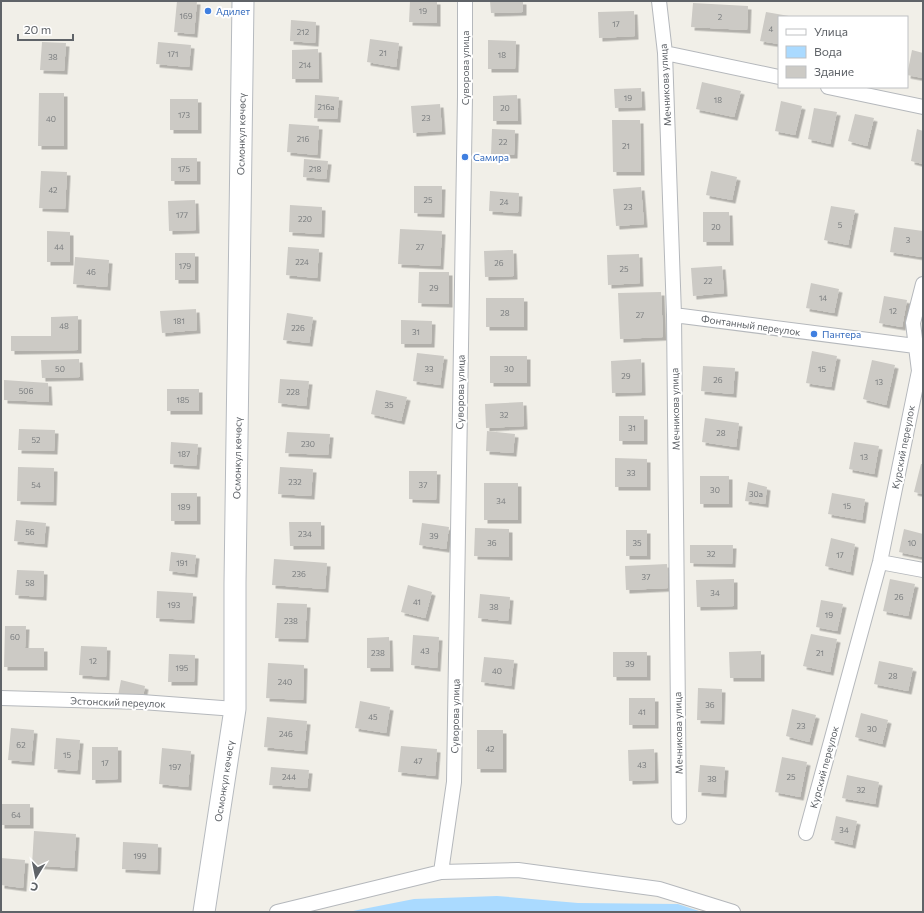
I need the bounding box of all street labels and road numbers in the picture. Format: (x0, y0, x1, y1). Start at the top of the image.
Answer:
street label: Суворова улица (459, 31, 471, 105)
street label: Мечникова улица (657, 44, 673, 126)
street label: Осмонкул көчөсү (234, 93, 248, 175)
street label: Фонтанный переулок (701, 312, 802, 338)
street label: Суворова улица (453, 355, 467, 429)
street label: Мечникова улица (668, 368, 682, 450)
street label: Курский переулок (889, 404, 917, 490)
street label: Осмонкул көчөсү (230, 417, 244, 499)
street label: Суворова улица (448, 679, 462, 753)
street label: Мечникова улица (671, 692, 685, 774)
street label: Эстонский переулок (70, 694, 167, 710)
street label: Курский переулок (807, 724, 841, 810)
street label: Осмонкул көчөсү (212, 739, 236, 823)

